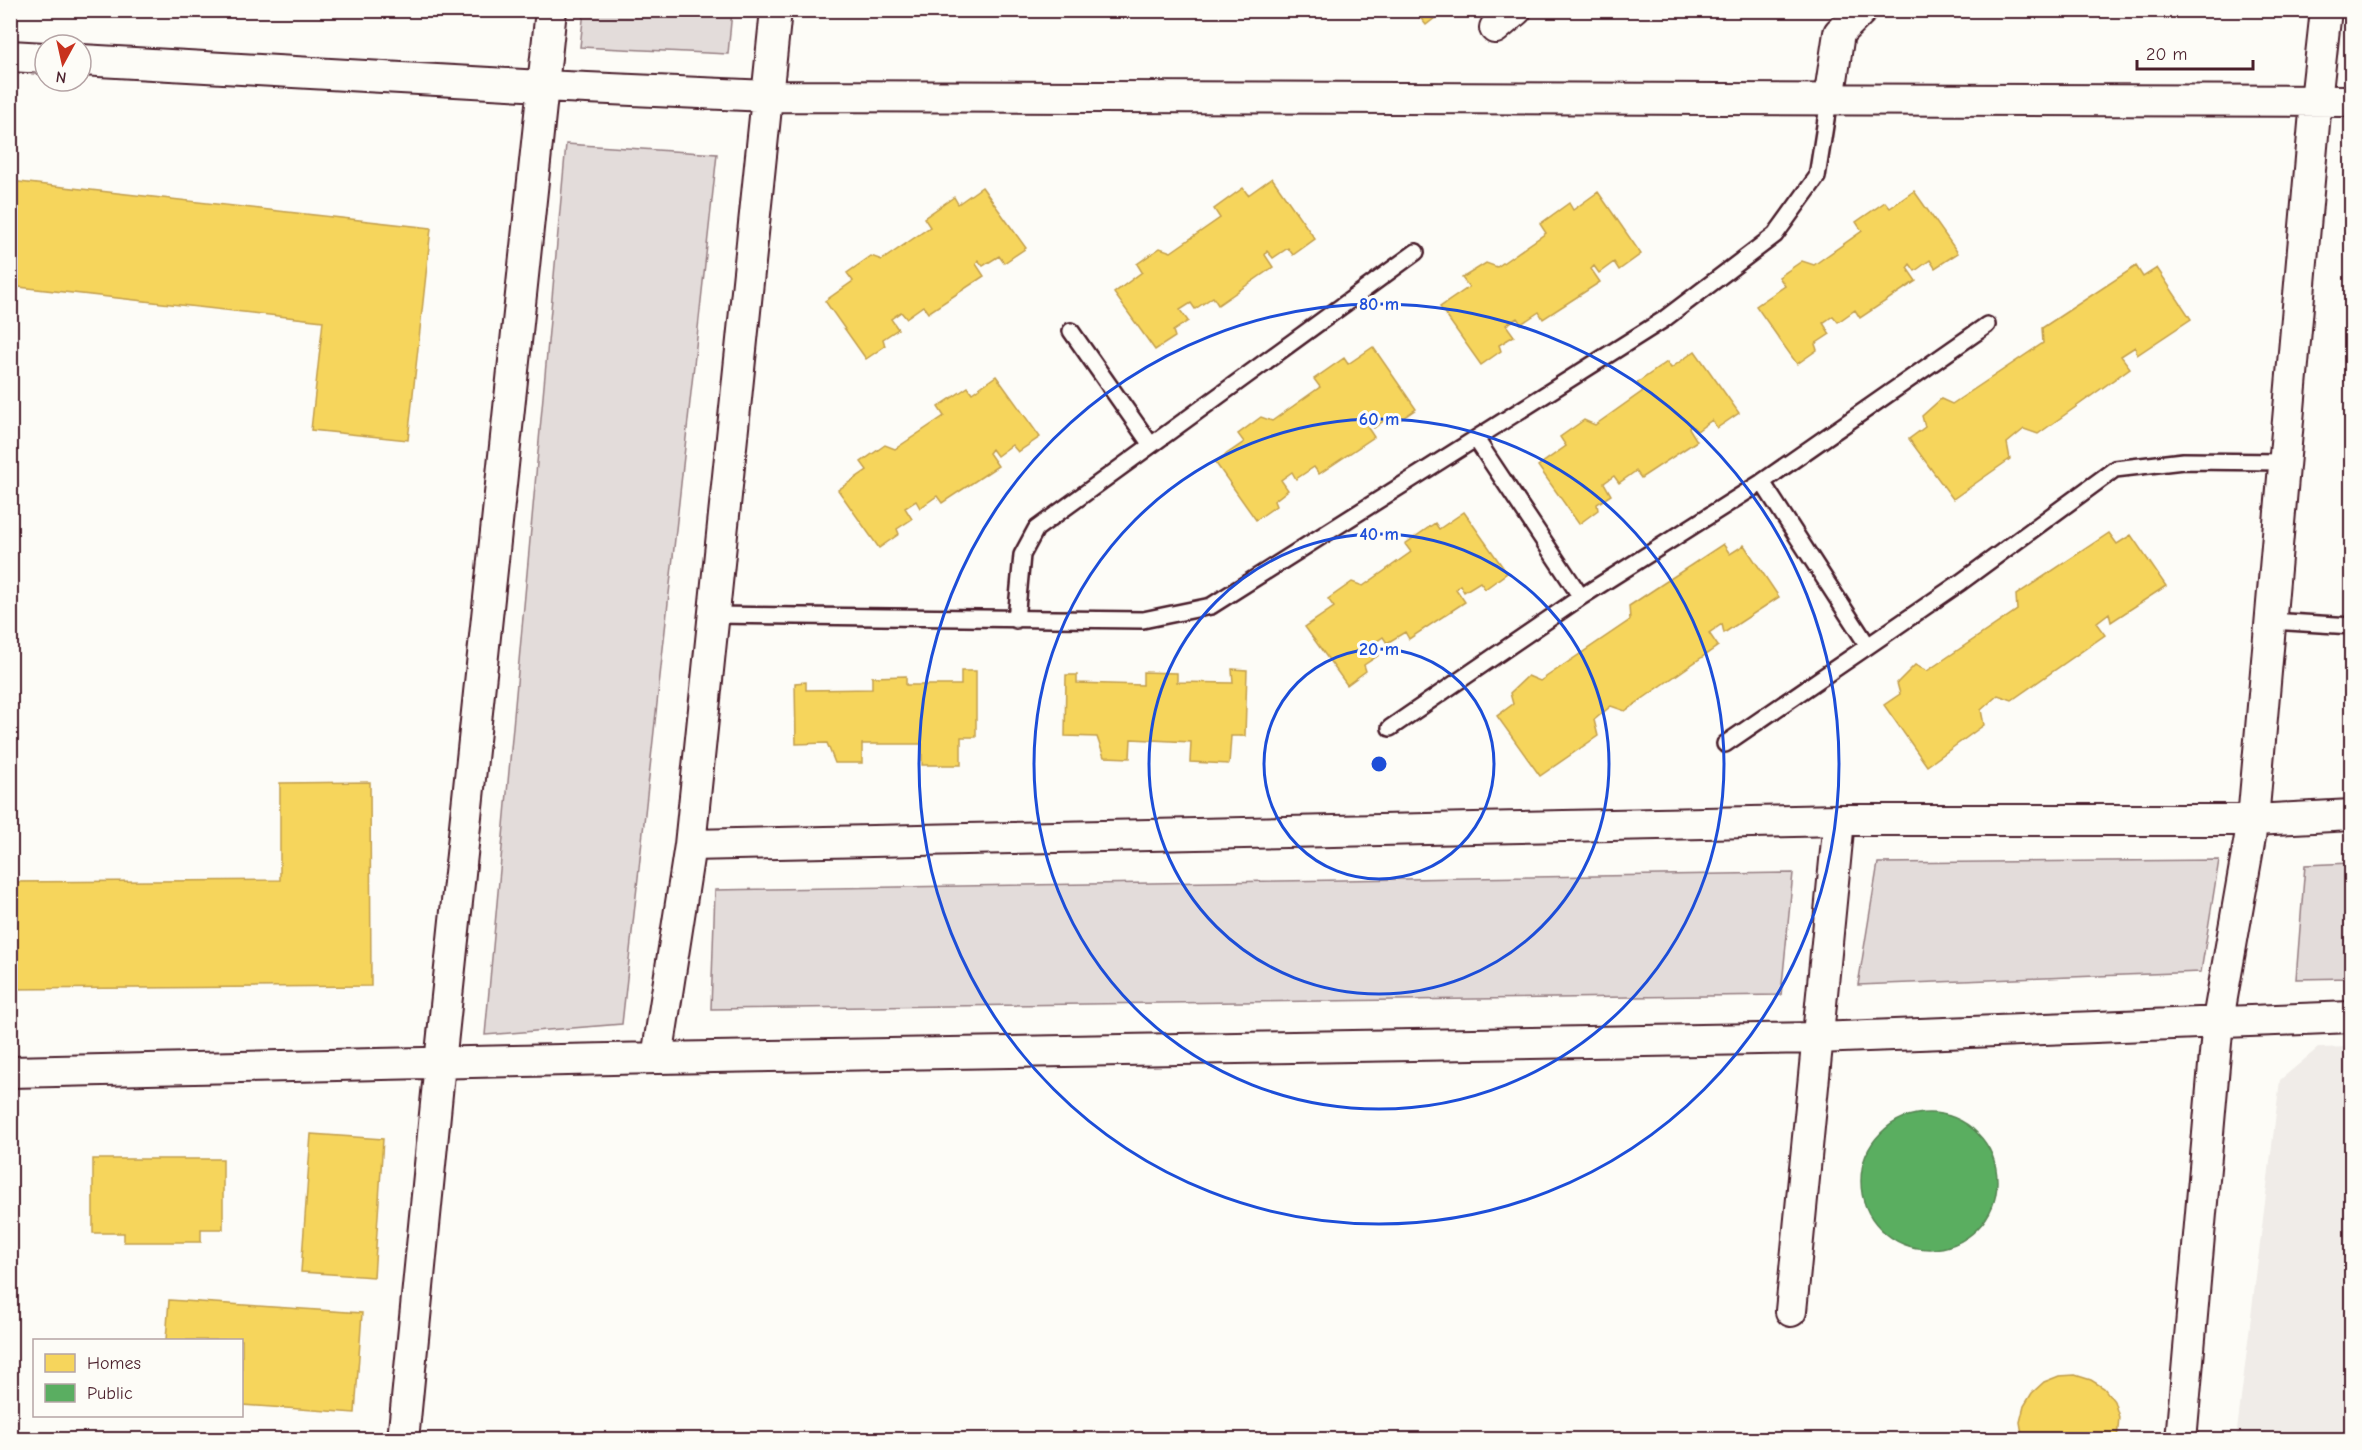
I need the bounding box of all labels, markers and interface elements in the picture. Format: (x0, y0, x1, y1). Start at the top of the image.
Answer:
north arrow (33, 33, 93, 93)
scale bar (2137, 33, 2252, 71)
text: 20 m (2146, 44, 2187, 65)
text: N (55, 67, 67, 87)
text: 80 m (1359, 294, 1399, 315)
text: 60 m (1359, 409, 1399, 430)
text: 40 m (1359, 524, 1399, 545)
text: 20 m (1359, 639, 1399, 660)
centre of rings (1369, 754, 1389, 774)
legend (33, 1339, 243, 1417)
text: Homes (87, 1353, 141, 1374)
text: Public (87, 1383, 133, 1404)

